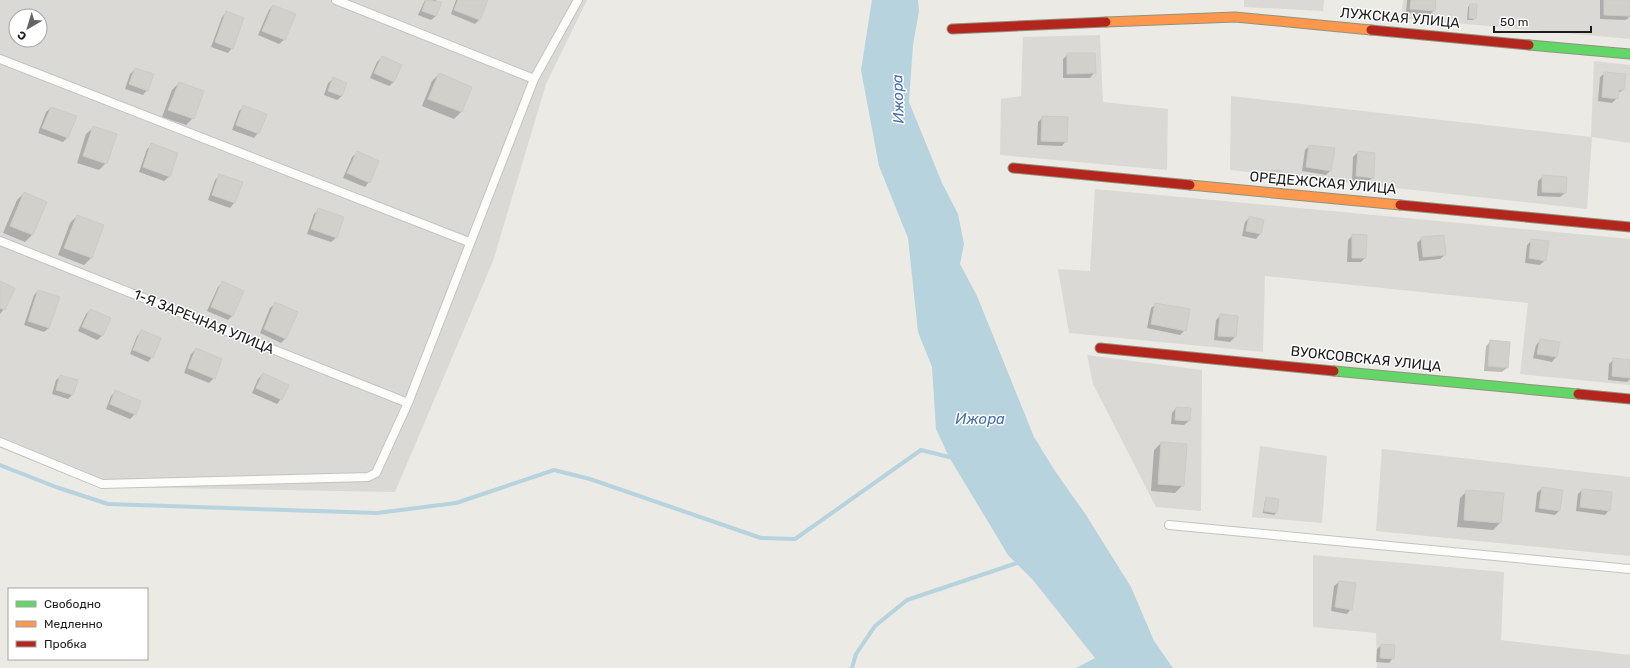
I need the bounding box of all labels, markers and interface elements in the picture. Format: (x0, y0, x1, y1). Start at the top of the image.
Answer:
street label: ЛУЖСКАЯ УЛИЦА (1339, 4, 1461, 32)
north arrow (8, 8, 48, 48)
scale bar (1494, 8, 1591, 34)
text: 50 m (1500, 15, 1528, 29)
text: С (15, 28, 29, 43)
water label: Ижора (888, 74, 908, 124)
street label: ОРЕДЕЖСКАЯ УЛИЦА (1249, 168, 1398, 198)
street label: 1-Я ЗАРЕЧНАЯ УЛИЦА (131, 286, 277, 358)
street label: ВУОКСОВСКАЯ УЛИЦА (1290, 343, 1443, 375)
water label: Ижора (955, 410, 1005, 428)
legend (8, 588, 148, 660)
text: Свободно (44, 597, 101, 611)
text: Медленно (44, 617, 103, 631)
text: Пробка (44, 637, 87, 651)

